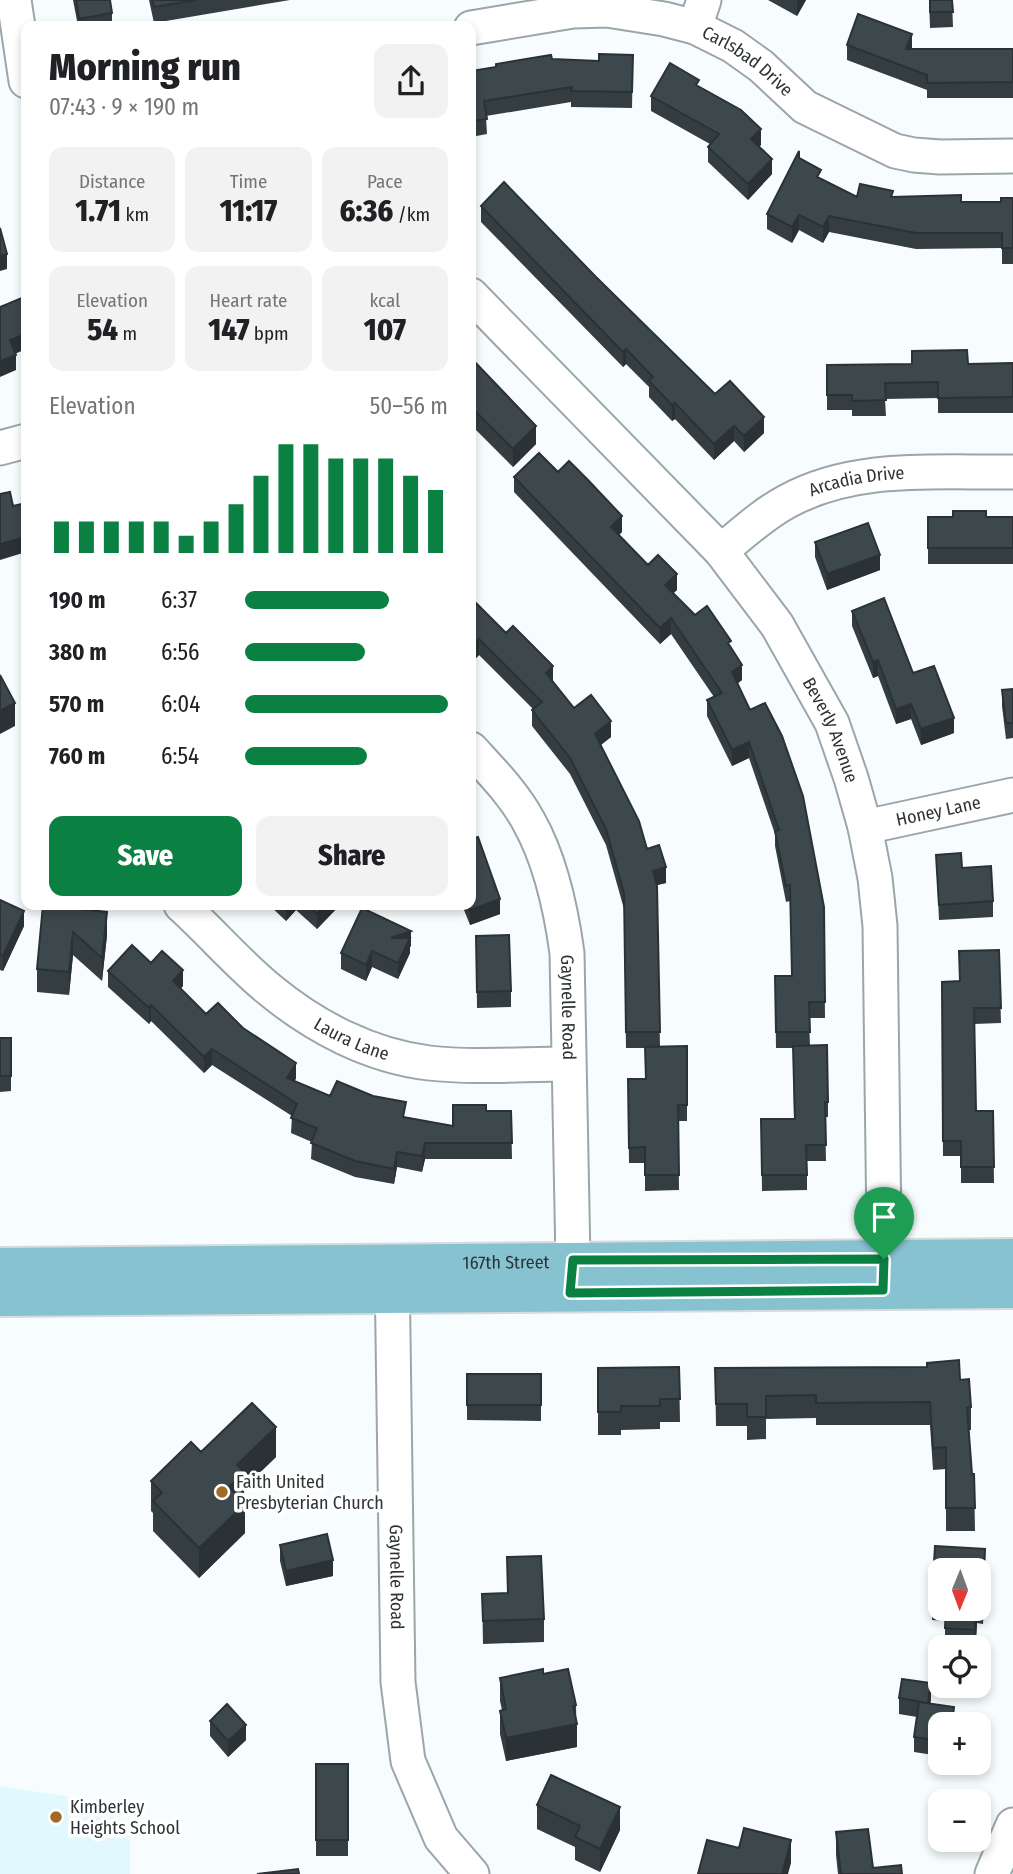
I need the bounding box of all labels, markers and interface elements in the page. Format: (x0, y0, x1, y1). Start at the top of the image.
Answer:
street label: Carlsbad Drive (699, 21, 797, 101)
text: Morning run (49, 44, 241, 90)
button: share (374, 44, 448, 118)
text: 07:43 · 9 × 190 m (49, 93, 199, 121)
text: Distance (79, 170, 145, 193)
text: Time (230, 170, 267, 193)
text: Pace (367, 170, 403, 193)
text: 1.71 (75, 193, 121, 229)
text: 11:17 (220, 193, 277, 229)
text: 6:36 (340, 193, 393, 229)
text: km (121, 203, 149, 226)
text: /km (393, 203, 430, 226)
text: Elevation (76, 289, 148, 312)
text: Heart rate (209, 289, 288, 312)
text: kcal (369, 289, 400, 312)
text: 54 (87, 312, 118, 348)
text: 147 (208, 312, 249, 348)
text: 107 (364, 312, 406, 348)
text: m (118, 322, 137, 345)
text: bpm (249, 322, 289, 345)
text: Elevation (49, 392, 136, 420)
text: 50–56 m (370, 392, 448, 420)
street label: Arcadia Drive (806, 462, 905, 501)
text: 190 m (49, 586, 106, 614)
text: 6:37 (161, 586, 197, 614)
text: 380 m (49, 638, 107, 666)
text: 6:56 (161, 638, 199, 666)
street label: Beverly Avenue (798, 674, 863, 786)
text: 570 m (49, 690, 104, 718)
text: 6:04 (161, 690, 200, 718)
text: 760 m (49, 742, 105, 770)
text: 6:54 (161, 742, 199, 770)
street label: Honey Lane (894, 791, 983, 831)
button: Save (49, 816, 242, 896)
button: Share (256, 816, 448, 896)
street label: Gaynelle Road (556, 954, 580, 1060)
street label: Laura Lane (310, 1013, 392, 1065)
pin (854, 1187, 914, 1259)
icon: arrive (865, 1198, 903, 1236)
street label: 167th Street (462, 1251, 550, 1274)
place label: Faith United Presbyterian Church (236, 1471, 384, 1514)
marker: Faith United Presbyterian Church (214, 1484, 230, 1500)
street label: Gaynelle Road (385, 1524, 408, 1630)
north arrow (928, 1558, 990, 1620)
map controls (928, 1558, 991, 1852)
button: locate (928, 1635, 991, 1698)
button: + (928, 1712, 991, 1775)
button: − (928, 1789, 991, 1852)
place label: Kimberley Heights School (70, 1796, 180, 1839)
marker: Kimberley Heights School (48, 1809, 64, 1825)

